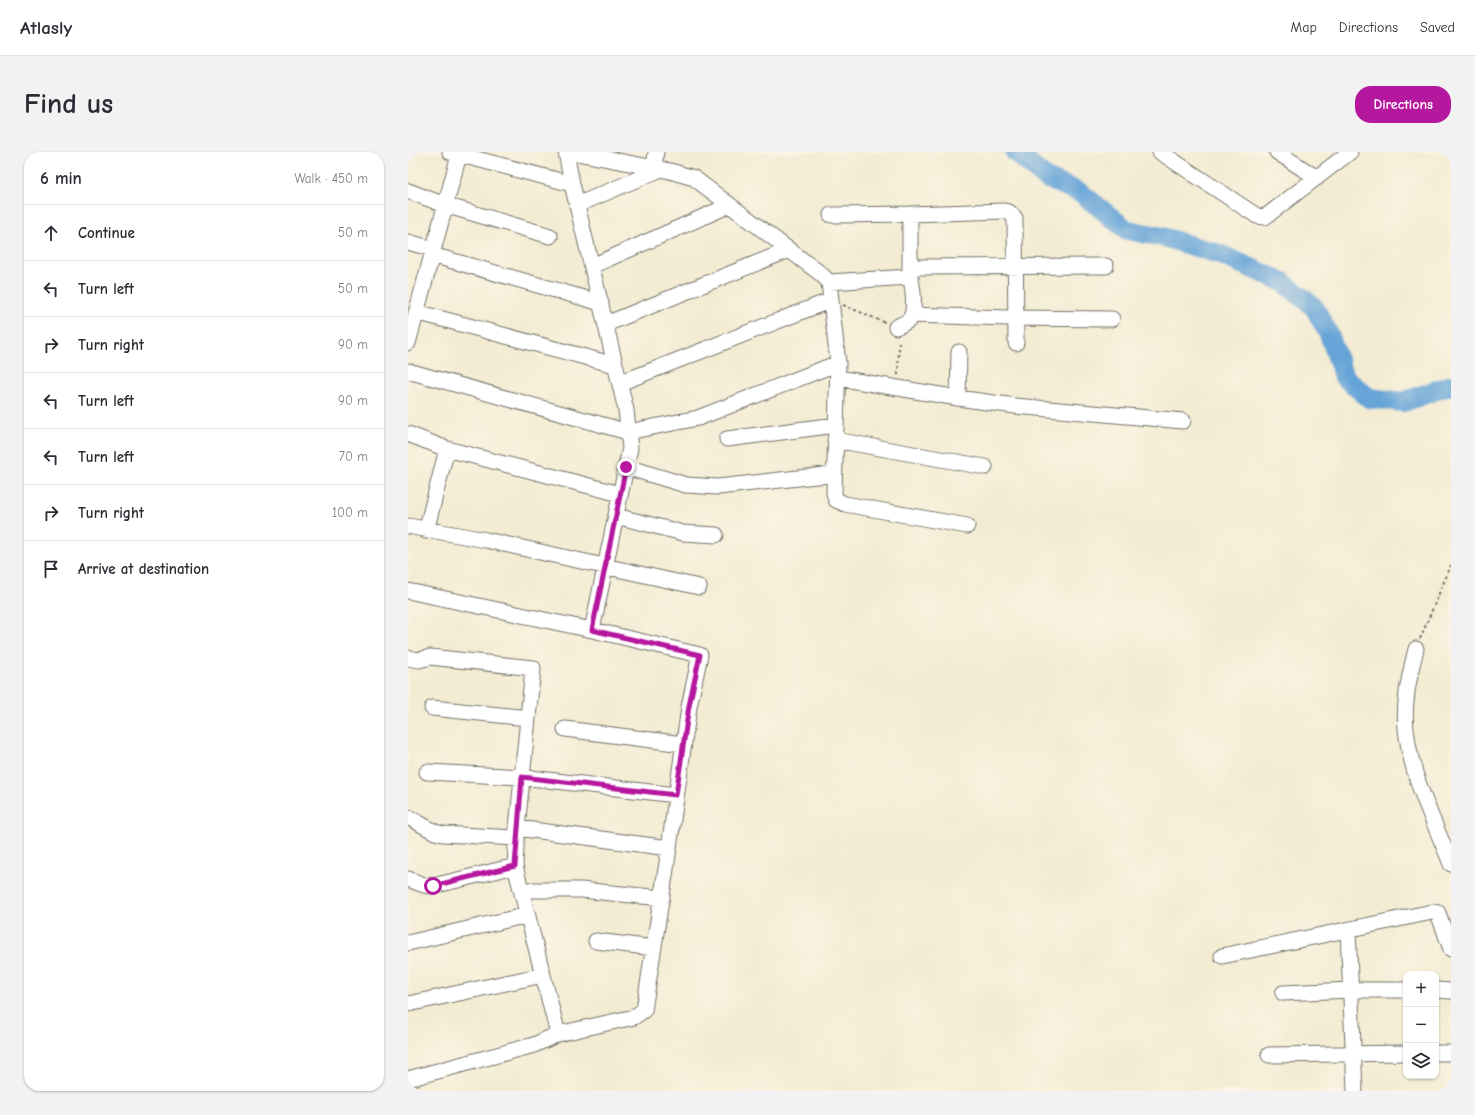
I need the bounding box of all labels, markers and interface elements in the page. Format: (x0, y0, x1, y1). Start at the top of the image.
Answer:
text: Atlasly (20, 17, 72, 39)
text: Map (1290, 19, 1317, 36)
text: Directions (1339, 19, 1398, 36)
text: Saved (1420, 19, 1455, 36)
button: Directions (1355, 86, 1451, 123)
text: Find us (24, 88, 113, 120)
text: 6 min (40, 169, 82, 188)
text: Walk · 450 m (294, 171, 368, 186)
icon: ahead (40, 222, 62, 244)
text: Continue (78, 224, 135, 242)
text: 50 m (338, 225, 368, 240)
icon: left (40, 278, 62, 300)
text: Turn left (78, 280, 134, 298)
text: 50 m (338, 281, 368, 296)
icon: right (40, 334, 62, 356)
text: Turn right (78, 336, 144, 354)
text: 90 m (338, 337, 368, 352)
icon: left (40, 390, 62, 412)
text: Turn left (78, 392, 134, 410)
text: 90 m (338, 393, 368, 408)
icon: left (40, 446, 62, 468)
text: Turn left (78, 448, 134, 466)
text: 70 m (339, 449, 368, 464)
route end (617, 458, 635, 476)
icon: right (40, 502, 62, 524)
text: Turn right (78, 504, 144, 522)
text: 100 m (332, 505, 368, 520)
icon: arrive (40, 558, 62, 580)
text: Arrive at destination (78, 560, 209, 578)
route start (424, 877, 442, 895)
map controls (1403, 971, 1439, 1079)
button: + (1403, 971, 1439, 1007)
button: − (1403, 1007, 1439, 1043)
button: layers (1403, 1043, 1439, 1079)

